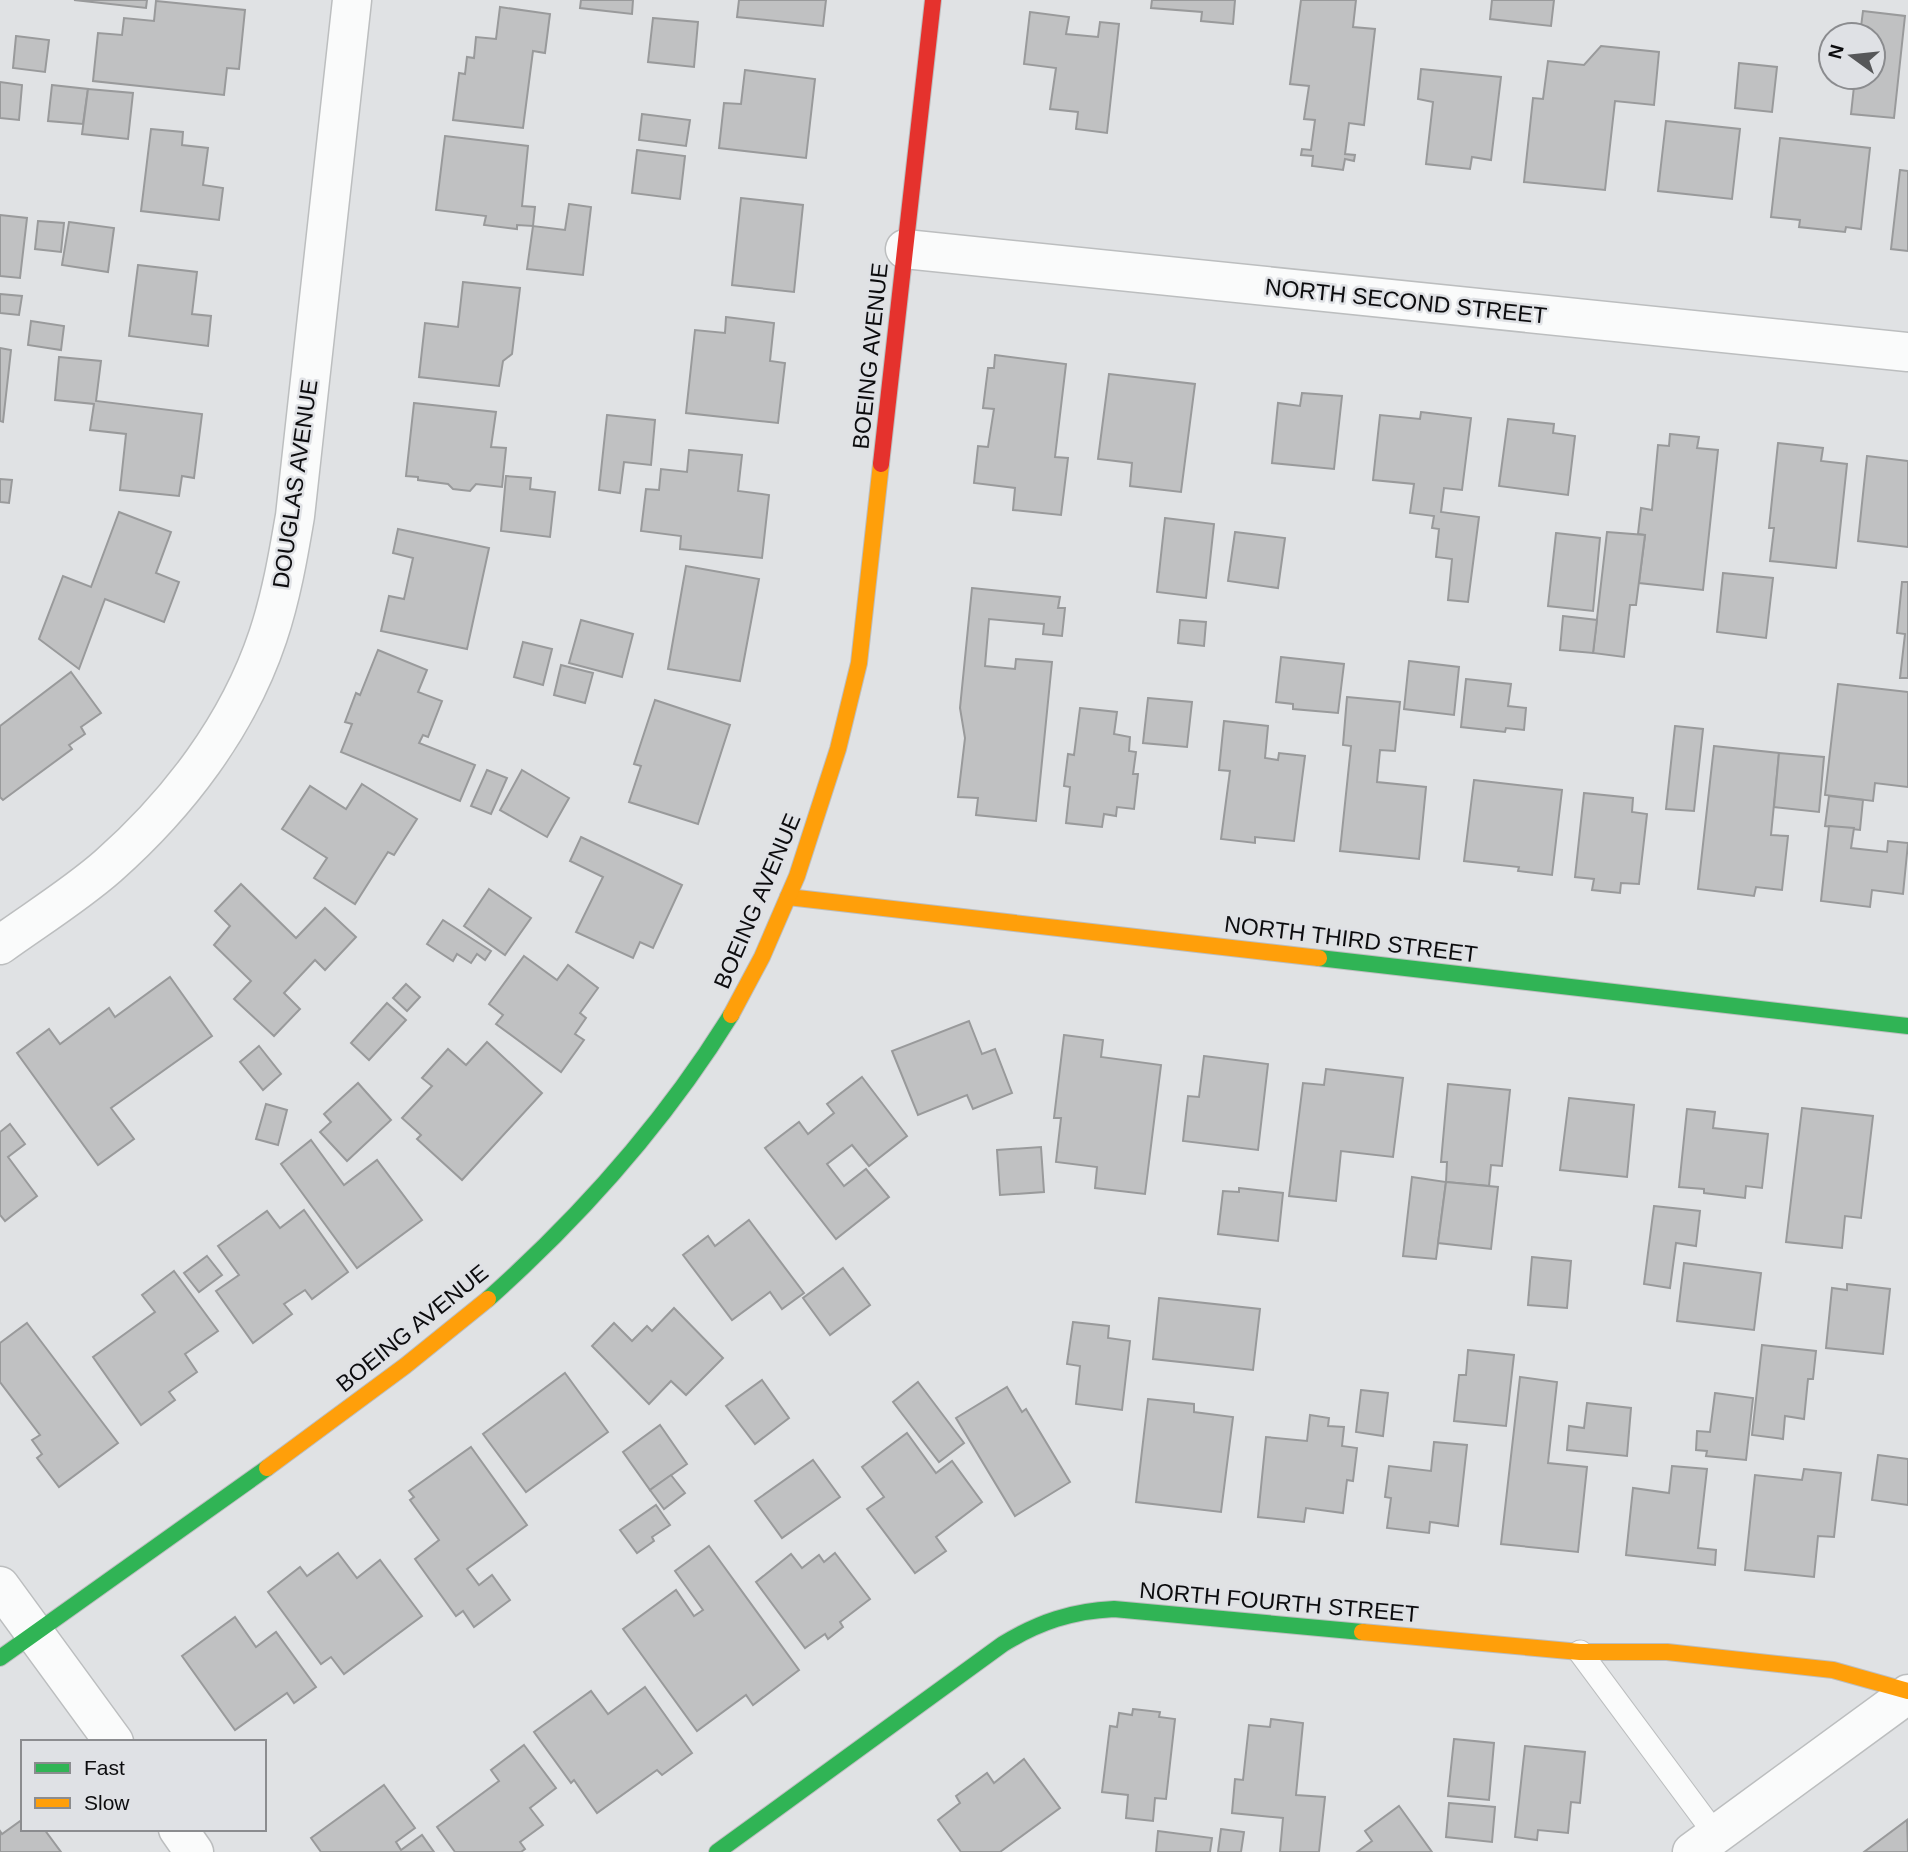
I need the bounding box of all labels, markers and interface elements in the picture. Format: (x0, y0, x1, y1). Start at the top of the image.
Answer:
north arrow (1817, 21, 1887, 91)
text: N (1824, 42, 1848, 61)
street label: BOEING AVENUE (847, 261, 893, 451)
street label: NORTH SECOND STREET (1264, 273, 1548, 329)
street label: DOUGLAS AVENUE (267, 378, 323, 590)
street label: BOEING AVENUE (708, 810, 806, 992)
street label: NORTH THIRD STREET (1223, 911, 1479, 967)
street label: BOEING AVENUE (331, 1259, 493, 1397)
street label: NORTH FOURTH STREET (1138, 1577, 1420, 1627)
legend (21, 1740, 266, 1831)
text: Fast (84, 1756, 125, 1779)
text: Slow (84, 1791, 130, 1814)

